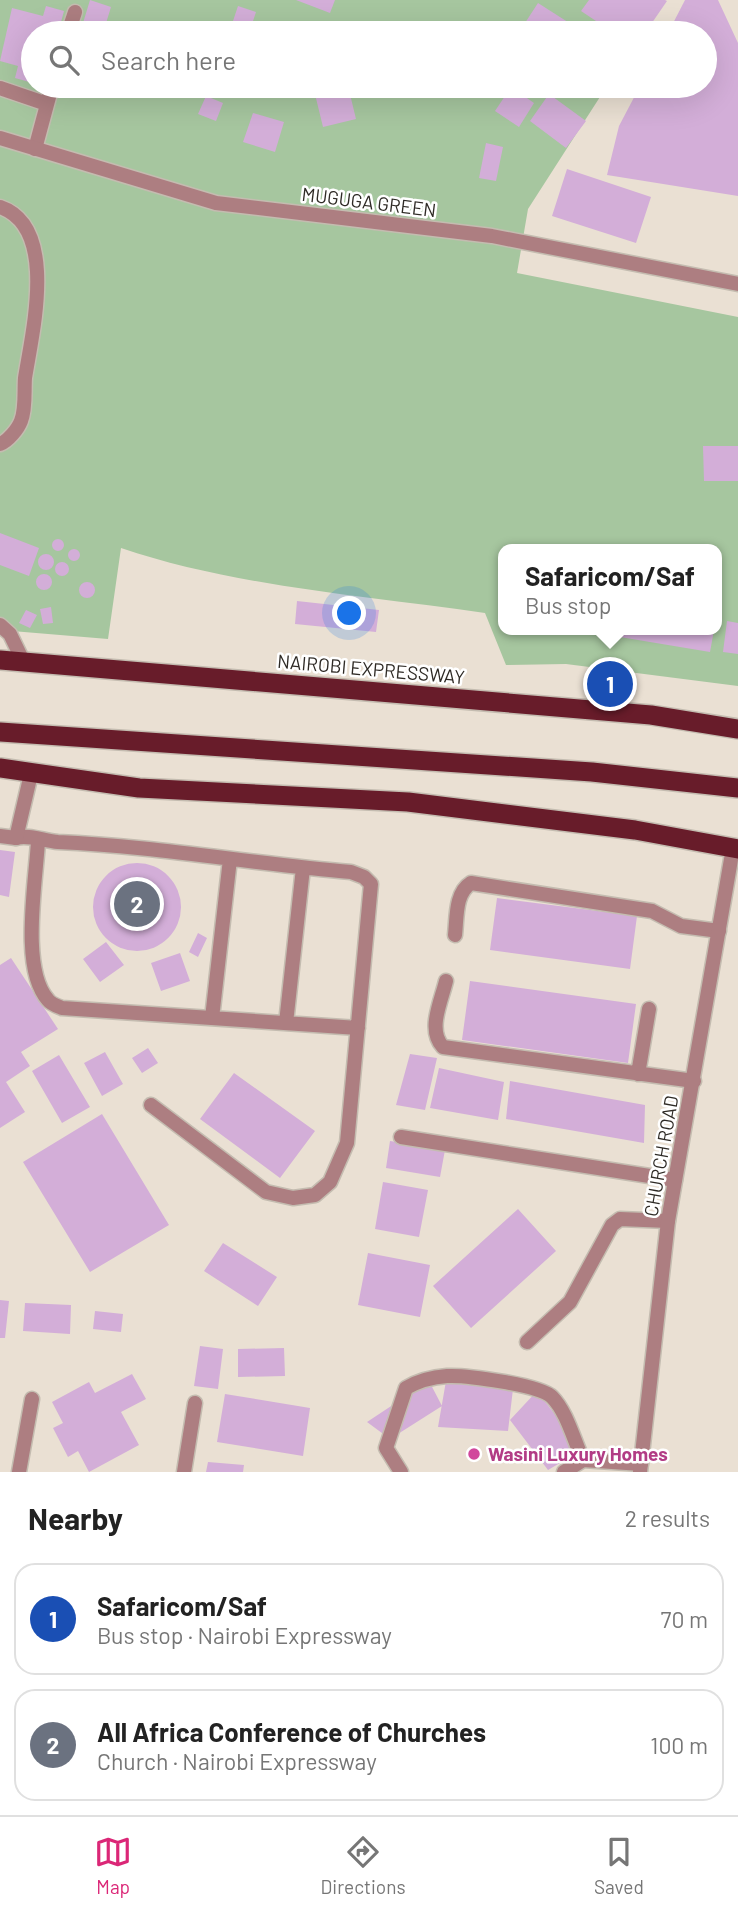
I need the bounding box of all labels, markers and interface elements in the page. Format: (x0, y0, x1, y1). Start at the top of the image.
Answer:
search box (21, 21, 717, 98)
icon: search (45, 41, 83, 79)
text: Search here (101, 44, 236, 75)
street label: MUGUGA GREEN (300, 182, 438, 221)
popup (498, 544, 722, 635)
text: Safaricom/Saf (525, 560, 695, 591)
text: Bus stop (525, 591, 611, 619)
your location (332, 596, 366, 630)
street label: NAIROBI EXPRESSWAY (276, 649, 466, 688)
pin: 1 (587, 658, 633, 710)
pin: 2 (114, 878, 160, 930)
street label: CHURCH ROAD (639, 1094, 682, 1218)
place label: Wasini Luxury Homes (488, 1442, 668, 1465)
marker: Wasini Luxury Homes (466, 1446, 482, 1462)
text: Nearby (28, 1500, 123, 1536)
text: 2 results (625, 1504, 710, 1532)
text: Safaricom/Saf (97, 1590, 267, 1621)
text: 1 (49, 1605, 57, 1633)
text: 70 m (661, 1605, 708, 1633)
text: Bus stop · Nairobi Expressway (97, 1621, 392, 1649)
text: All Africa Conference of Churches (97, 1716, 486, 1747)
text: 2 (47, 1731, 59, 1759)
text: 100 m (650, 1731, 708, 1759)
text: Church · Nairobi Expressway (97, 1747, 377, 1775)
tab: Map (94, 1833, 132, 1898)
tab: Directions (321, 1833, 406, 1898)
tab: Saved (594, 1833, 644, 1898)

